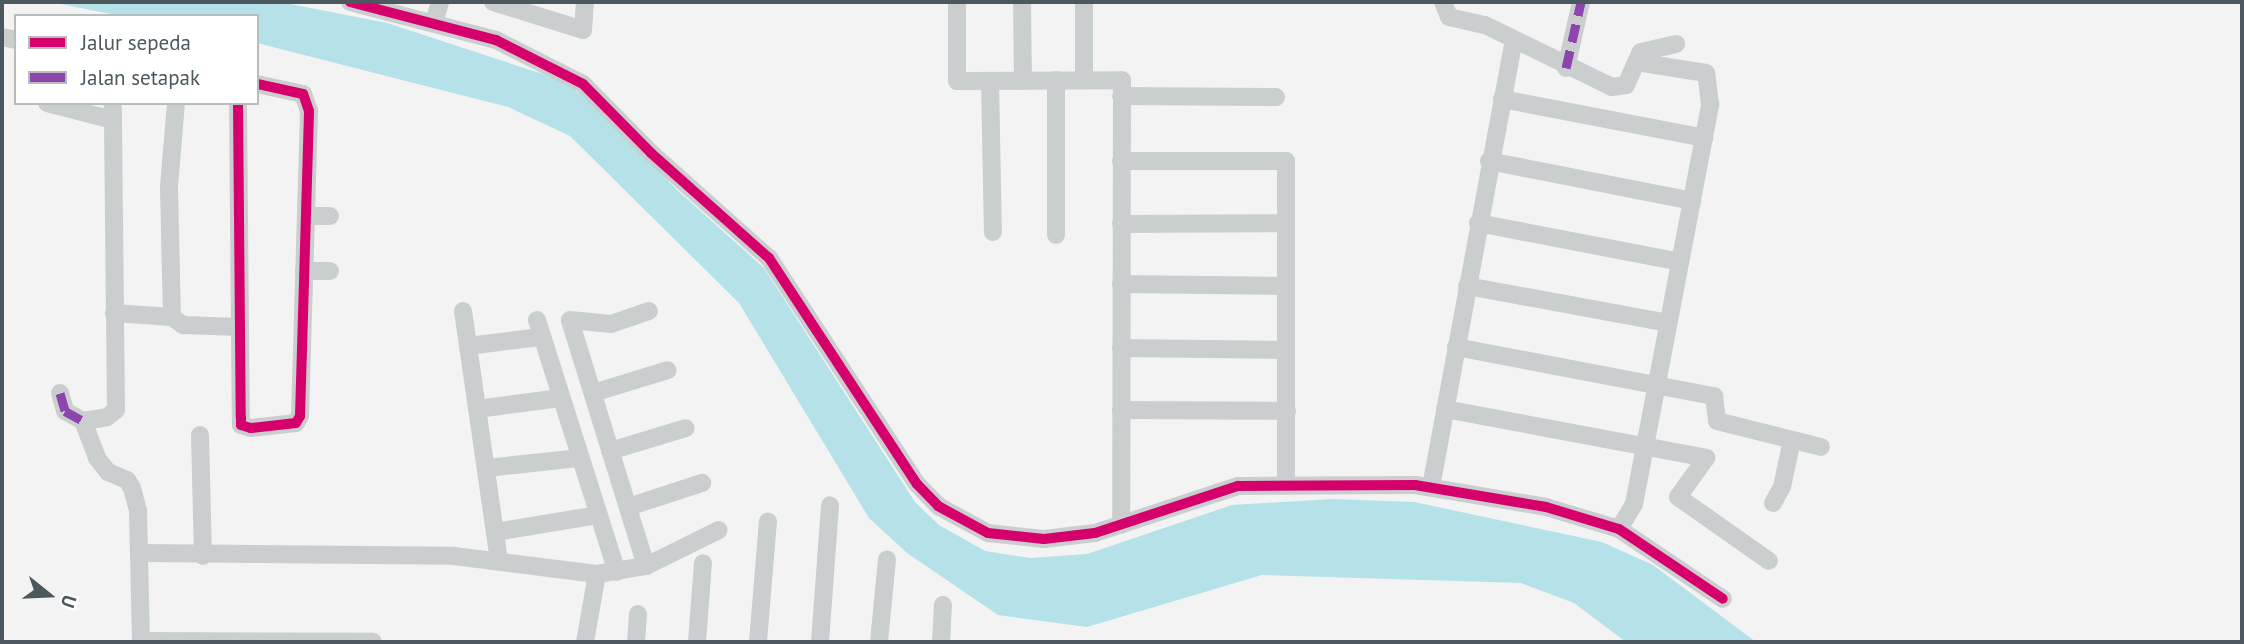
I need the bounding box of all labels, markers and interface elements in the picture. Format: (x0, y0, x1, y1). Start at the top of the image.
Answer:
legend (14, 14, 259, 105)
text: Jalur sepeda (81, 29, 191, 56)
text: Jalan setapak (81, 64, 200, 91)
north arrow (14, 560, 84, 630)
text: U (56, 592, 82, 611)

